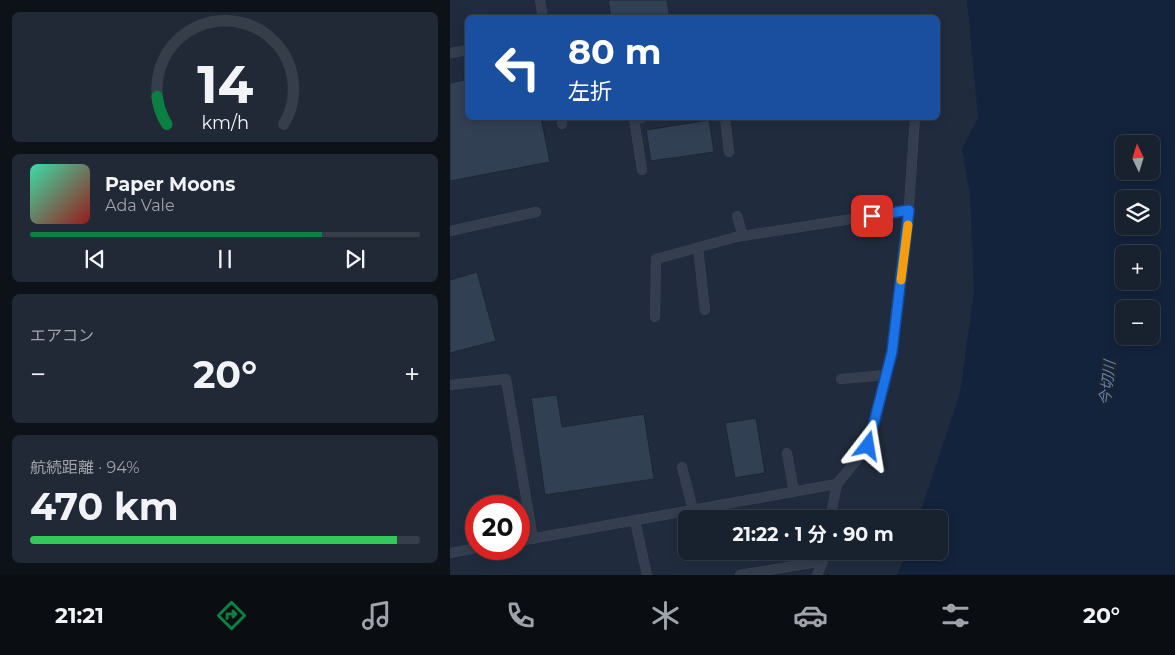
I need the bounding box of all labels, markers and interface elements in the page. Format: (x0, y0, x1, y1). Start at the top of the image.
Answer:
text: 80 m (568, 30, 662, 73)
icon: left (485, 35, 550, 100)
text: 14 (197, 53, 253, 116)
text: 左折 (568, 78, 612, 105)
text: km/h (201, 112, 249, 133)
north arrow (1115, 135, 1160, 180)
map controls (1115, 135, 1160, 345)
text: Paper Moons (105, 173, 235, 196)
button: layers (1115, 190, 1160, 235)
pin (851, 195, 893, 237)
text: Ada Vale (105, 196, 175, 215)
icon: arrive (858, 202, 886, 230)
icon: previous (81, 245, 109, 273)
icon: pause (211, 245, 239, 273)
icon: next (341, 245, 369, 273)
button: + (1115, 245, 1160, 290)
button: − (1115, 300, 1160, 345)
text: エアコン (30, 326, 94, 345)
text: 20° (193, 351, 257, 398)
text: − (30, 357, 46, 391)
text: + (404, 357, 420, 391)
water label: 今切川 (1095, 358, 1119, 406)
position arrow (841, 419, 893, 471)
text: 航続距離 · 94% (30, 458, 140, 477)
text: 470 km (30, 483, 179, 530)
speed limit sign: 20 (465, 495, 530, 560)
text: 21:22 · 1 分 · 90 m (732, 523, 894, 546)
icon: directions (214, 598, 249, 633)
icon: music (359, 598, 394, 633)
icon: phone (503, 598, 538, 633)
icon: climate (648, 598, 683, 633)
icon: car (793, 598, 828, 633)
icon: filters (938, 598, 973, 633)
text: 21:21 (55, 602, 104, 629)
text: 20° (1083, 602, 1120, 629)

